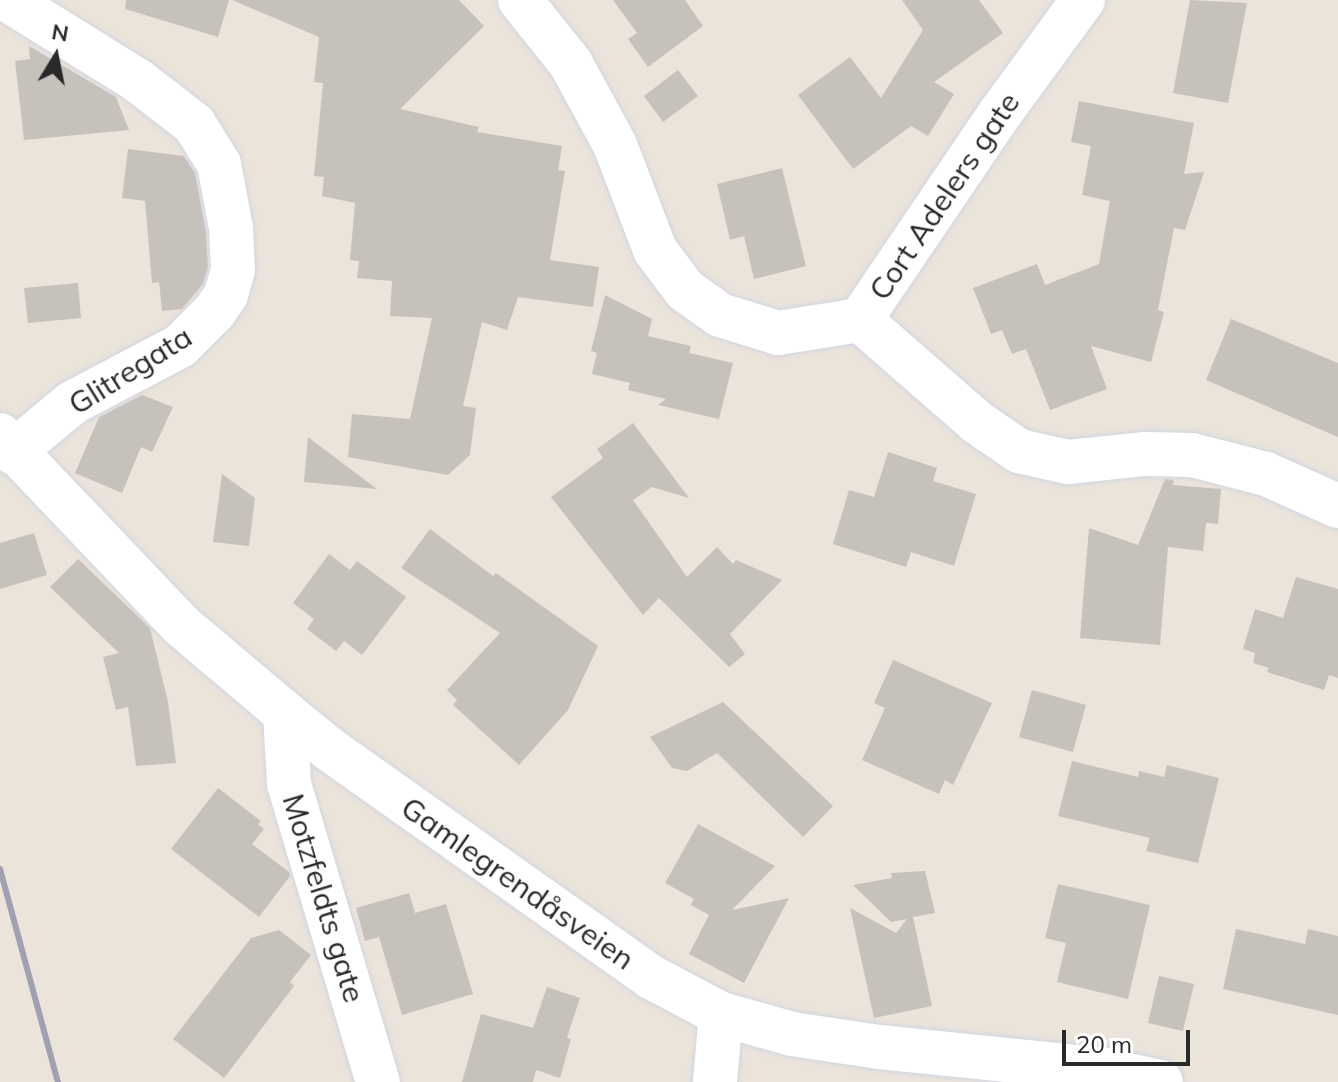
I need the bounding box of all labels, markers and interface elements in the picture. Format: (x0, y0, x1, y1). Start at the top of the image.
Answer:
north arrow (16, 16, 96, 96)
text: N (50, 17, 71, 48)
street label: Cort Adelers gate (861, 85, 1027, 307)
street label: Glitregata (62, 318, 198, 422)
street label: Motzfeldts gate (275, 789, 373, 1007)
street label: Gamlegrendåsveien (395, 789, 641, 977)
scale bar (1066, 1014, 1194, 1064)
text: 20 m (1076, 1029, 1132, 1059)

